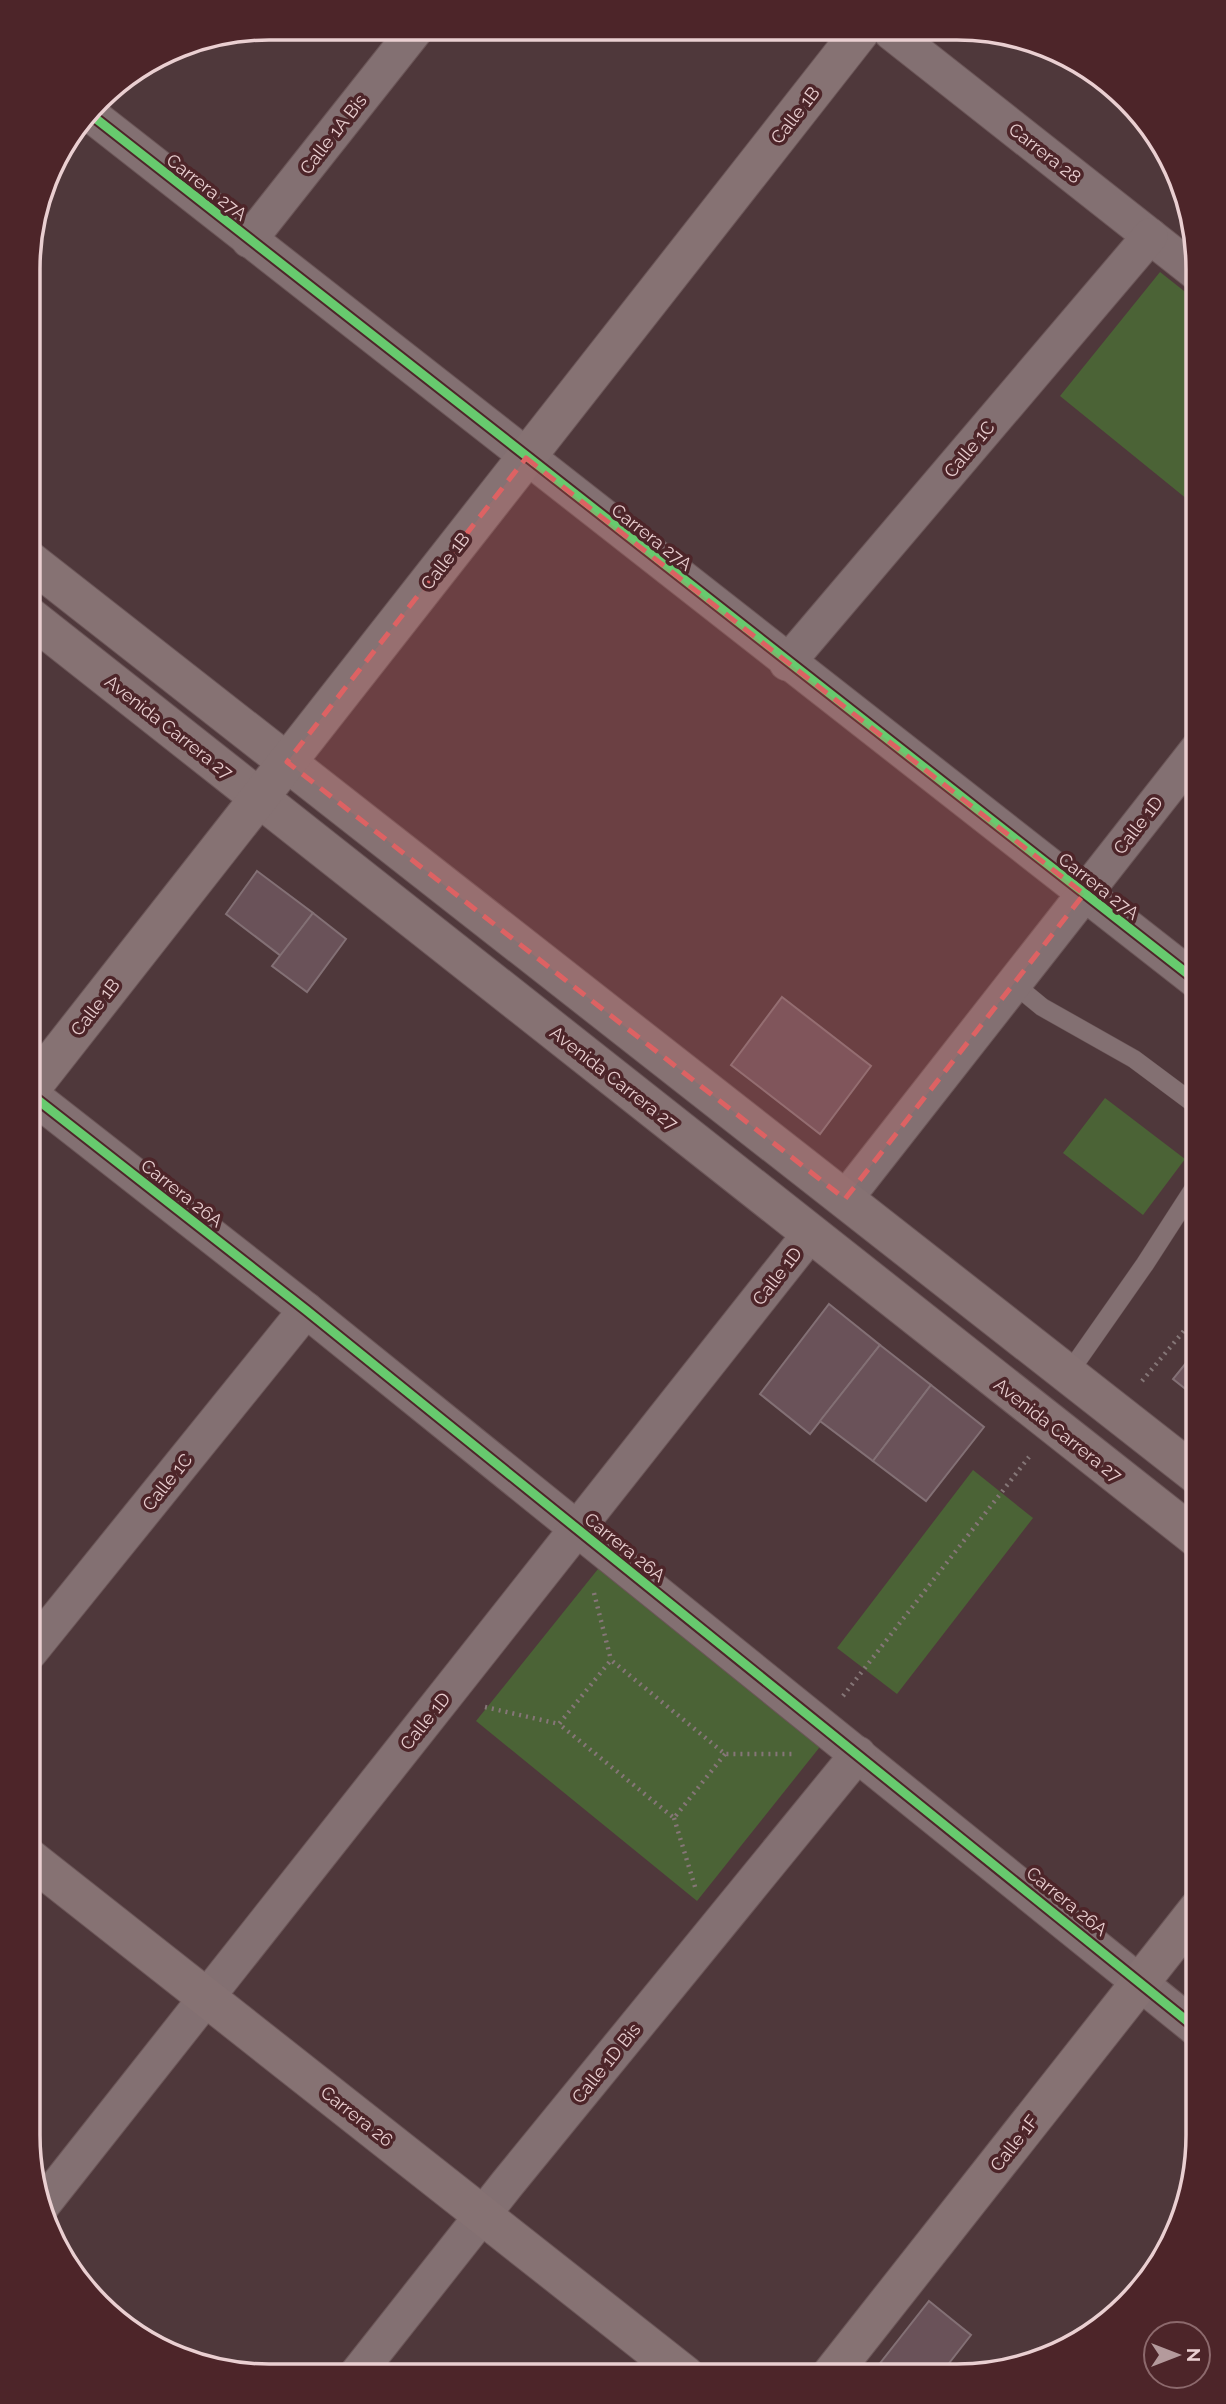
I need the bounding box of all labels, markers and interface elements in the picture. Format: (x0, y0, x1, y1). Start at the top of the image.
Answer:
street label: Calle 1B (766, 82, 824, 148)
street label: Calle 1A Bis (295, 90, 371, 178)
street label: Carrera 28 (1005, 118, 1085, 188)
street label: Carrera 27A (163, 149, 251, 225)
street label: Calle 1C (939, 417, 999, 481)
street label: Carrera 27A (608, 499, 696, 575)
street label: Calle 1B (416, 528, 474, 594)
street label: Avenida Carrera 27 (101, 671, 237, 784)
street label: Calle 1D (1109, 792, 1167, 858)
street label: Carrera 27A (1055, 848, 1143, 924)
street label: Calle 1B (66, 974, 124, 1040)
street label: Avenida Carrera 27 (546, 1022, 682, 1135)
street label: Carrera 26A (137, 1155, 227, 1231)
street label: Calle 1D (748, 1243, 806, 1309)
street label: Avenida Carrera 27 (990, 1374, 1126, 1487)
street label: Calle 1C (138, 1449, 196, 1515)
street label: Carrera 26A (580, 1508, 670, 1586)
street label: Calle 1D (396, 1688, 455, 1754)
street label: Carrera 26A (1022, 1862, 1112, 1940)
street label: Calle 1D Bis (567, 2019, 645, 2107)
street label: Carrera 26 (317, 2081, 397, 2151)
street label: Calle 1F (986, 2111, 1042, 2175)
north arrow (1142, 2320, 1212, 2390)
text: N (1183, 2348, 1205, 2362)

